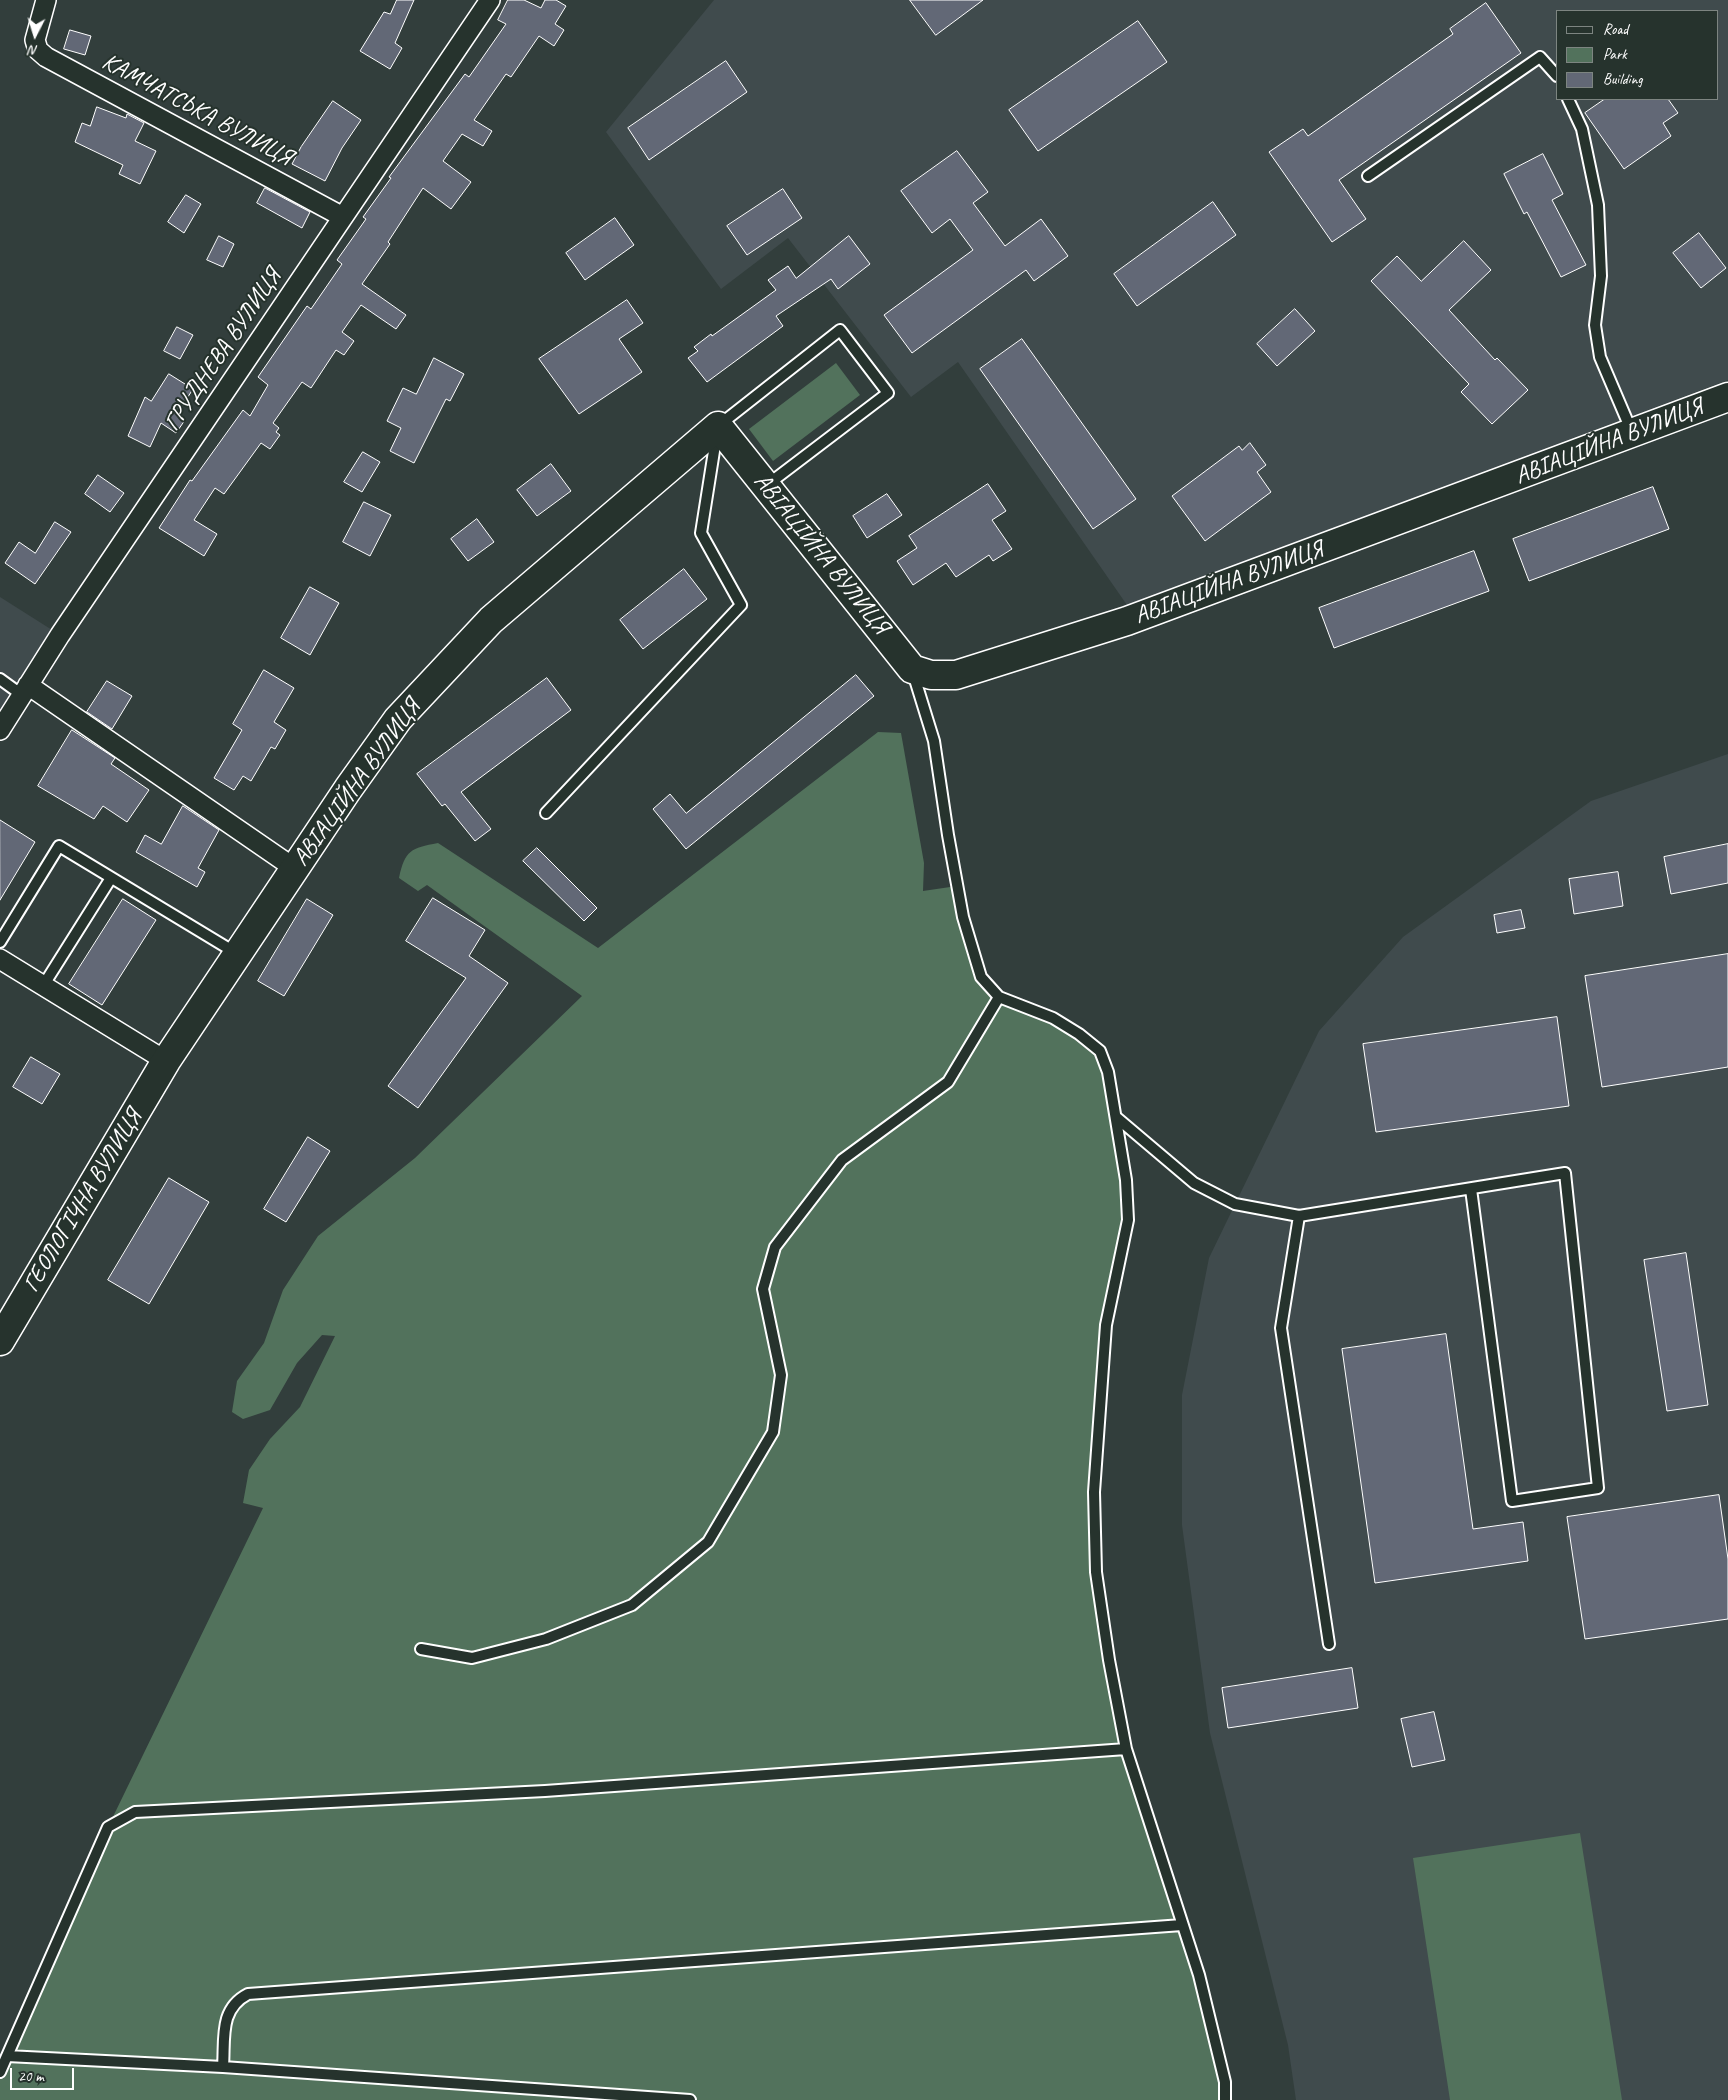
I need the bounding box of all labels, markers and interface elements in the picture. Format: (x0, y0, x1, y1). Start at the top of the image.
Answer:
north arrow (10, 10, 60, 60)
legend (1556, 10, 1718, 100)
text: Road (1603, 20, 1628, 39)
text: N (29, 42, 39, 59)
text: Park (1603, 45, 1627, 64)
street label: КАМЧАТСЬКА ВУЛИЦЯ (97, 48, 297, 172)
text: Building (1603, 70, 1642, 89)
street label: ГРУДНЕВА ВУЛИЦЯ (158, 264, 288, 436)
street label: АВІАЦІЙНА ВУЛИЦЯ (1511, 393, 1707, 491)
street label: АВІАЦІЙНА ВУЛИЦЯ (747, 468, 895, 640)
street label: АВІАЦІЙНА ВУЛИЦЯ (1131, 535, 1327, 631)
street label: АВІАЦІЙНА ВУЛИЦЯ (287, 694, 427, 872)
street label: ГЕОЛОГІЧНА ВУЛИЦЯ (17, 1105, 149, 1297)
scale bar (12, 2058, 76, 2090)
text: 20 m (18, 2067, 44, 2086)

